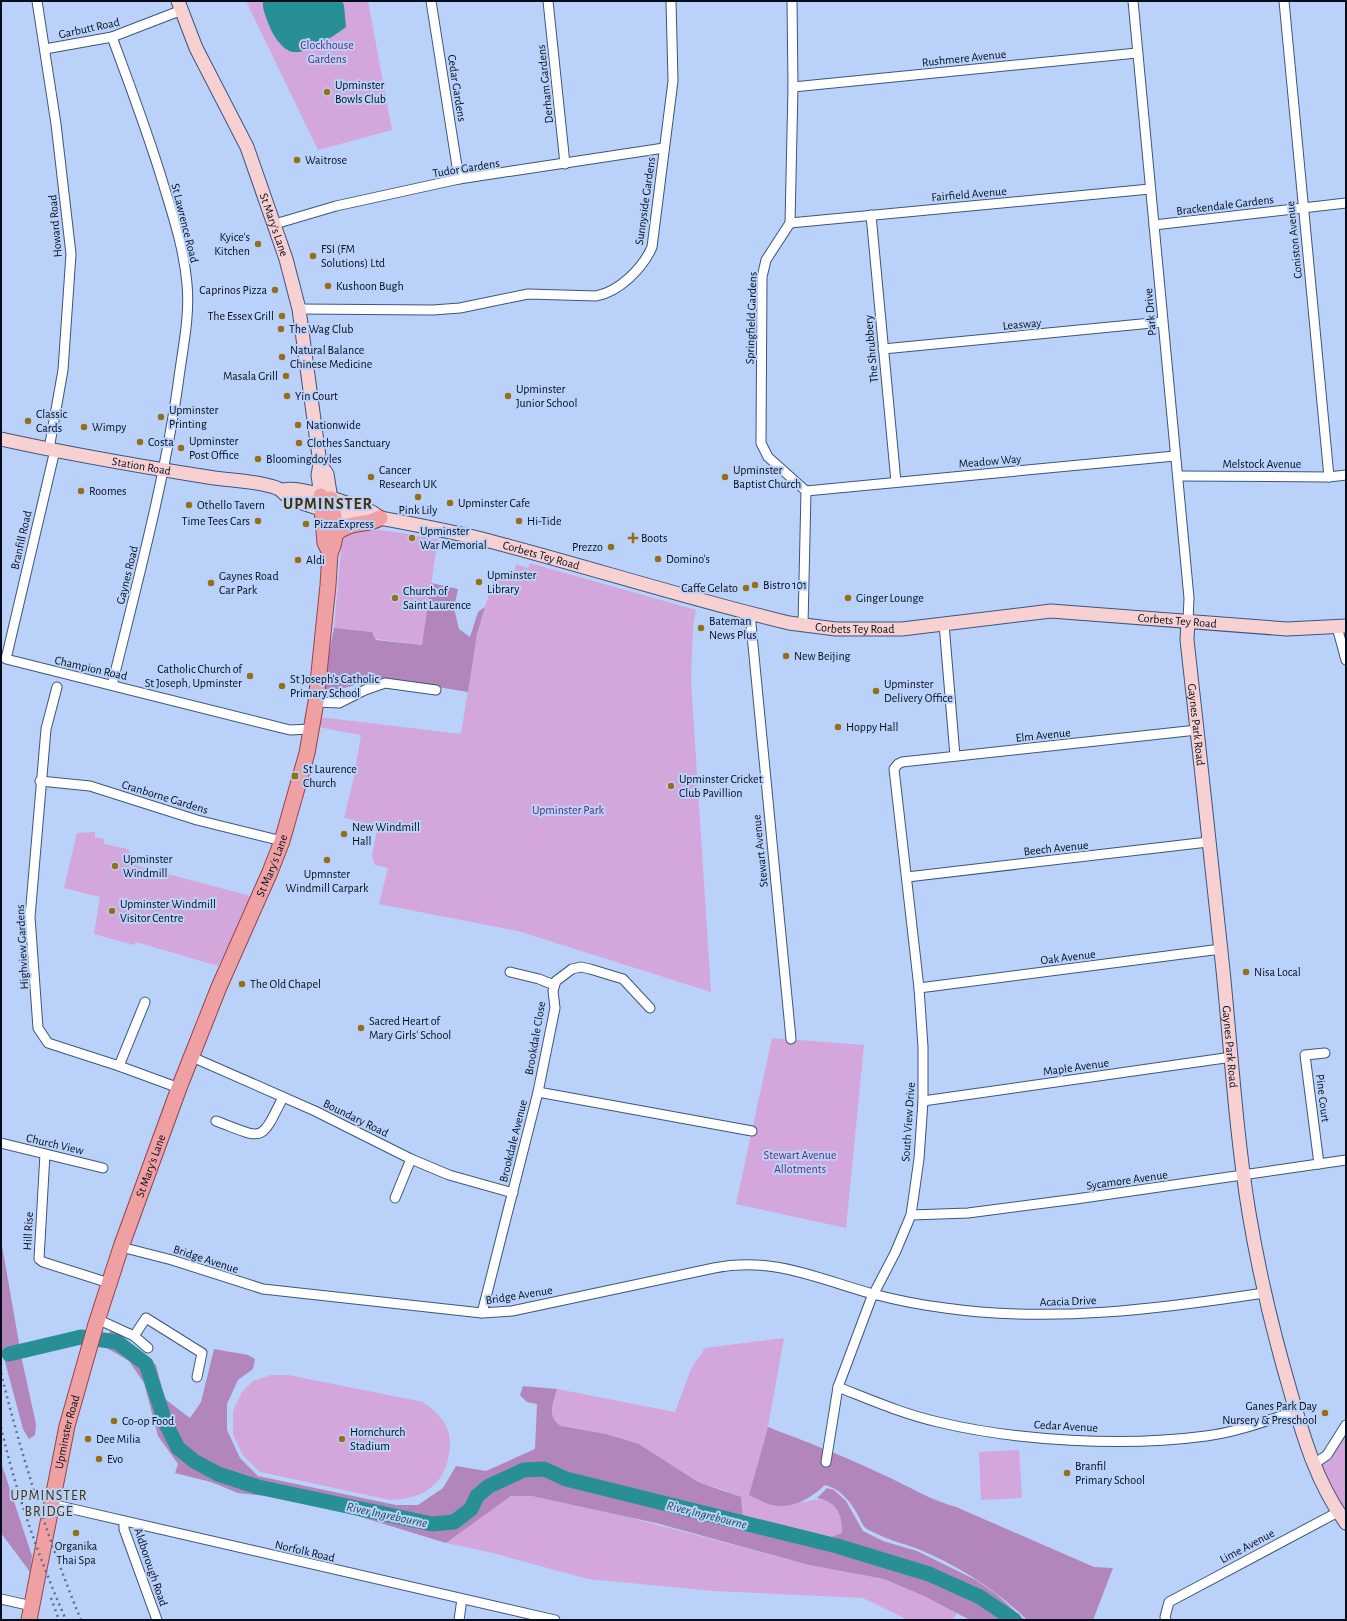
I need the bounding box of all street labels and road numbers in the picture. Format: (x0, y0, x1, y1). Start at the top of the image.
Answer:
street label: Garbutt Road (57, 16, 121, 40)
street label: Derham Gardens (535, 44, 555, 124)
street label: Rushmere Avenue (921, 48, 1007, 68)
street label: Cedar Gardens (446, 54, 468, 122)
street label: Sunnyside Gardens (633, 156, 658, 246)
street label: Tudor Gardens (432, 157, 500, 179)
street label: St Lawrence Road (169, 182, 201, 264)
street label: Fairfield Avenue (931, 185, 1007, 203)
street label: St Mary's Lane (258, 192, 291, 258)
street label: Brackendale Gardens (1176, 193, 1274, 217)
street label: Howard Road (46, 194, 64, 258)
street label: Coniston Avenue (1284, 201, 1304, 279)
street label: Springfield Gardens (743, 272, 759, 364)
street label: Park Drive (1142, 288, 1158, 336)
street label: The Shrubbery (862, 314, 881, 383)
street label: Leasway (1002, 316, 1042, 333)
street label: Meadow Way (958, 452, 1022, 471)
street label: Station Road (111, 455, 172, 477)
street label: Melstock Avenue (1223, 458, 1301, 470)
street label: Branfill Road (8, 509, 34, 571)
street label: Corbets Tey Road (501, 539, 581, 572)
street label: Gaynes Road (114, 545, 141, 606)
street label: Corbets Tey Road (1137, 612, 1217, 630)
street label: Corbets Tey Road (814, 620, 894, 636)
street label: Champion Road (53, 654, 129, 682)
street label: Gaynes Park Road (1186, 683, 1207, 766)
street label: Elm Avenue (1015, 726, 1071, 744)
street label: Cranborne Gardens (120, 778, 210, 816)
street label: Stewart Avenue (750, 814, 770, 888)
street label: St Mary's Lane (254, 833, 290, 899)
street label: Beech Avenue (1023, 839, 1089, 857)
street label: Highview Gardens (14, 904, 30, 990)
street label: Oak Avenue (1040, 948, 1096, 966)
street label: Brookdale Close (523, 1000, 547, 1076)
street label: Gaynes Park Road (1220, 1005, 1240, 1088)
street label: Maple Avenue (1042, 1056, 1110, 1078)
street label: Pine Court (1314, 1073, 1332, 1123)
street label: South View Drive (899, 1082, 917, 1162)
street label: Boundary Road (321, 1097, 391, 1140)
street label: Brookdale Avenue (497, 1099, 529, 1183)
street label: Church View (25, 1132, 85, 1156)
street label: St Mary's Lane (134, 1133, 168, 1199)
street label: Sycamore Avenue (1086, 1168, 1169, 1193)
street label: Hill Rise (21, 1211, 35, 1251)
street label: Bridge Avenue (172, 1243, 240, 1275)
street label: Bridge Avenue (485, 1284, 553, 1306)
street label: Acacia Drive (1039, 1294, 1097, 1308)
street label: Upminster Road (53, 1394, 82, 1470)
street label: Cedar Avenue (1034, 1418, 1098, 1434)
street label: Aldborough Road (132, 1526, 170, 1608)
street label: Lime Avenue (1218, 1527, 1276, 1565)
street label: Norfolk Road (274, 1538, 336, 1564)

